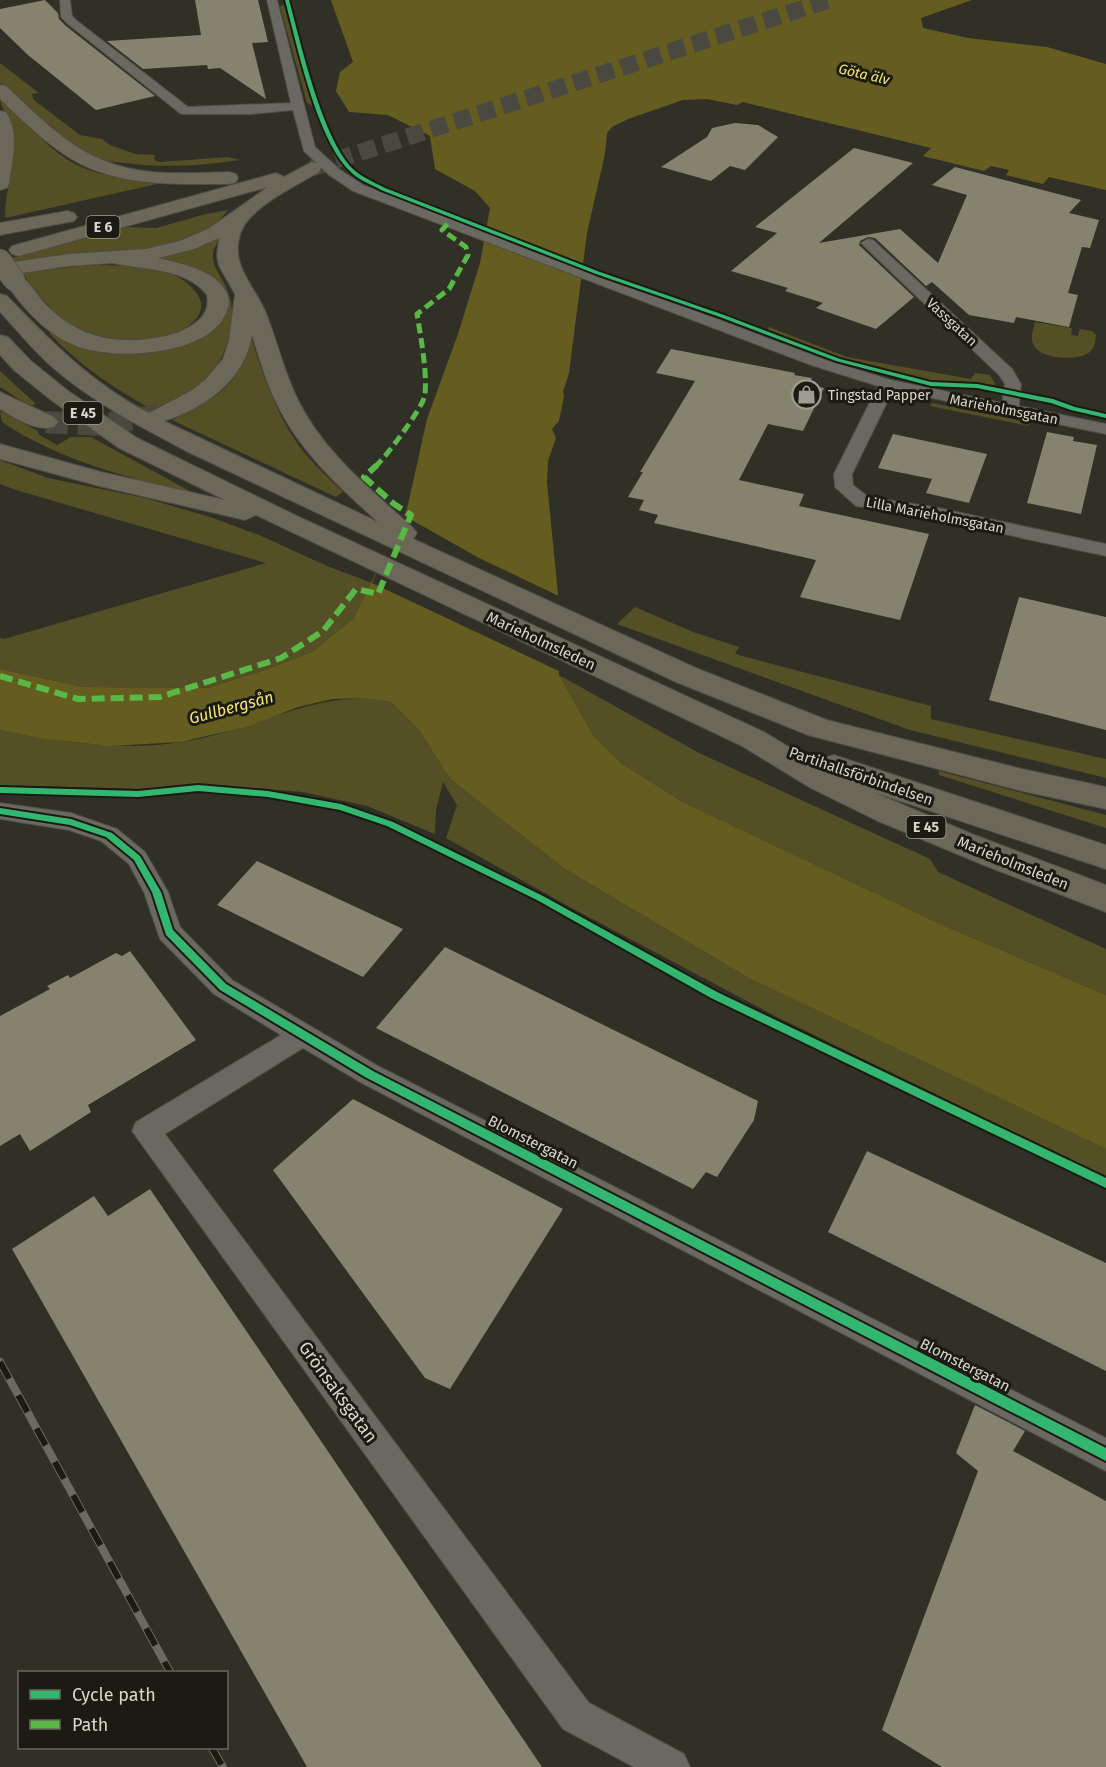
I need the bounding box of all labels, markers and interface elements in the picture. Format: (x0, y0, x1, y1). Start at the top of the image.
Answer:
water label: Göta älv (837, 60, 892, 89)
road number: E 6 (86, 216, 120, 238)
street label: Vassgatan (923, 295, 981, 350)
shop icon: Tingstad Papper (791, 379, 823, 411)
place label: Tingstad Papper (828, 387, 931, 404)
street label: Marieholmsgatan (948, 391, 1059, 428)
road number: E 45 (64, 402, 103, 424)
street label: Lilla Marieholmsgatan (864, 494, 1005, 537)
street label: Marieholmsleden (484, 608, 598, 674)
water label: Gullbergsån (187, 687, 275, 728)
street label: Partihallsförbindelsen (787, 743, 935, 809)
road number: E 45 (906, 816, 946, 838)
street label: Marieholmsleden (955, 833, 1071, 893)
street label: Blomstergatan (485, 1112, 581, 1172)
street label: Blomstergatan (917, 1335, 1013, 1395)
street label: Grönsaksgatan (294, 1337, 382, 1447)
legend (18, 1671, 228, 1749)
text: Cycle path (72, 1684, 156, 1706)
text: Path (72, 1714, 108, 1736)

